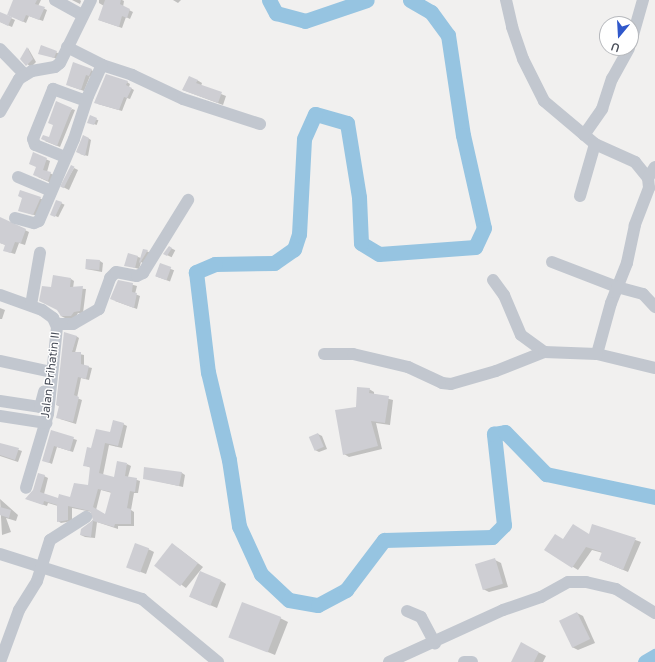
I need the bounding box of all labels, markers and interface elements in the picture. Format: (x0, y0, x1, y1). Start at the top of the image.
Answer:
north arrow (599, 16, 639, 56)
text: U (609, 39, 621, 54)
street label: Jalan Prihatin II (39, 331, 63, 419)

